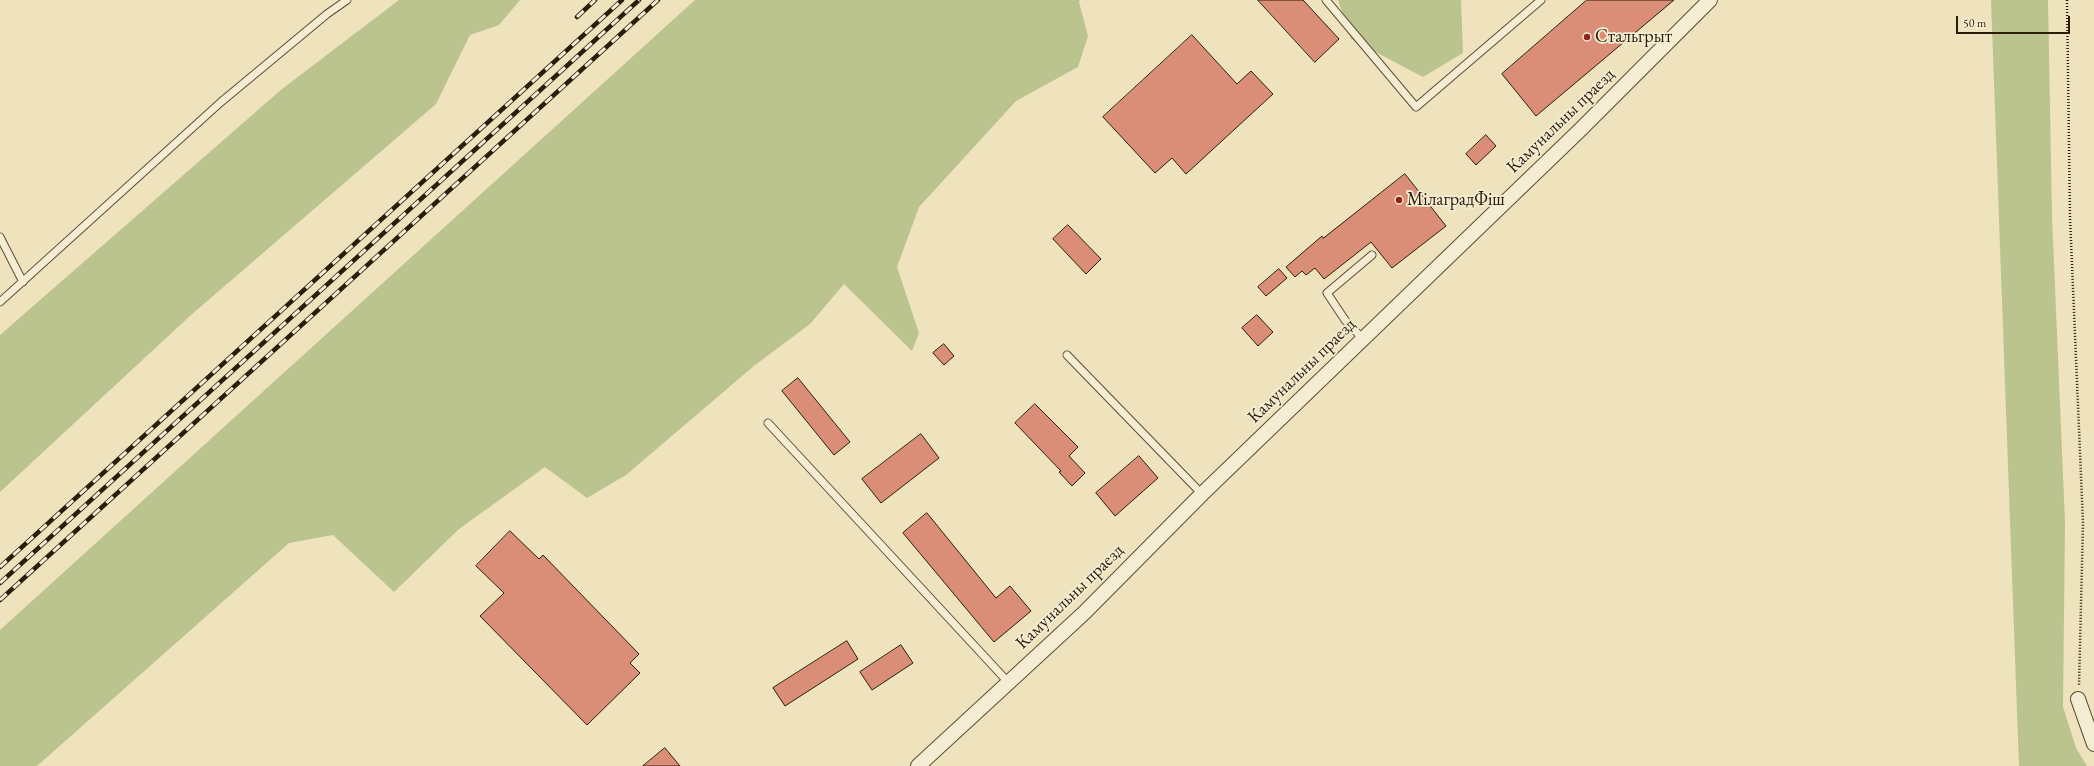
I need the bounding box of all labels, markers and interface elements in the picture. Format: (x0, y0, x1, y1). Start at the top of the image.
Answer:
scale bar (1958, 8, 2072, 34)
text: 50 m (1963, 15, 1986, 31)
place label: Стальгрыт (1595, 26, 1672, 48)
marker: Стальгрыт (1582, 32, 1592, 42)
street label: Камунальны праезд (1503, 64, 1619, 178)
place label: МілаградФіш (1407, 189, 1505, 211)
marker: МілаградФіш (1394, 195, 1404, 205)
street label: Камунальны праезд (1244, 314, 1360, 428)
street label: Камунальны праезд (1012, 540, 1128, 654)

